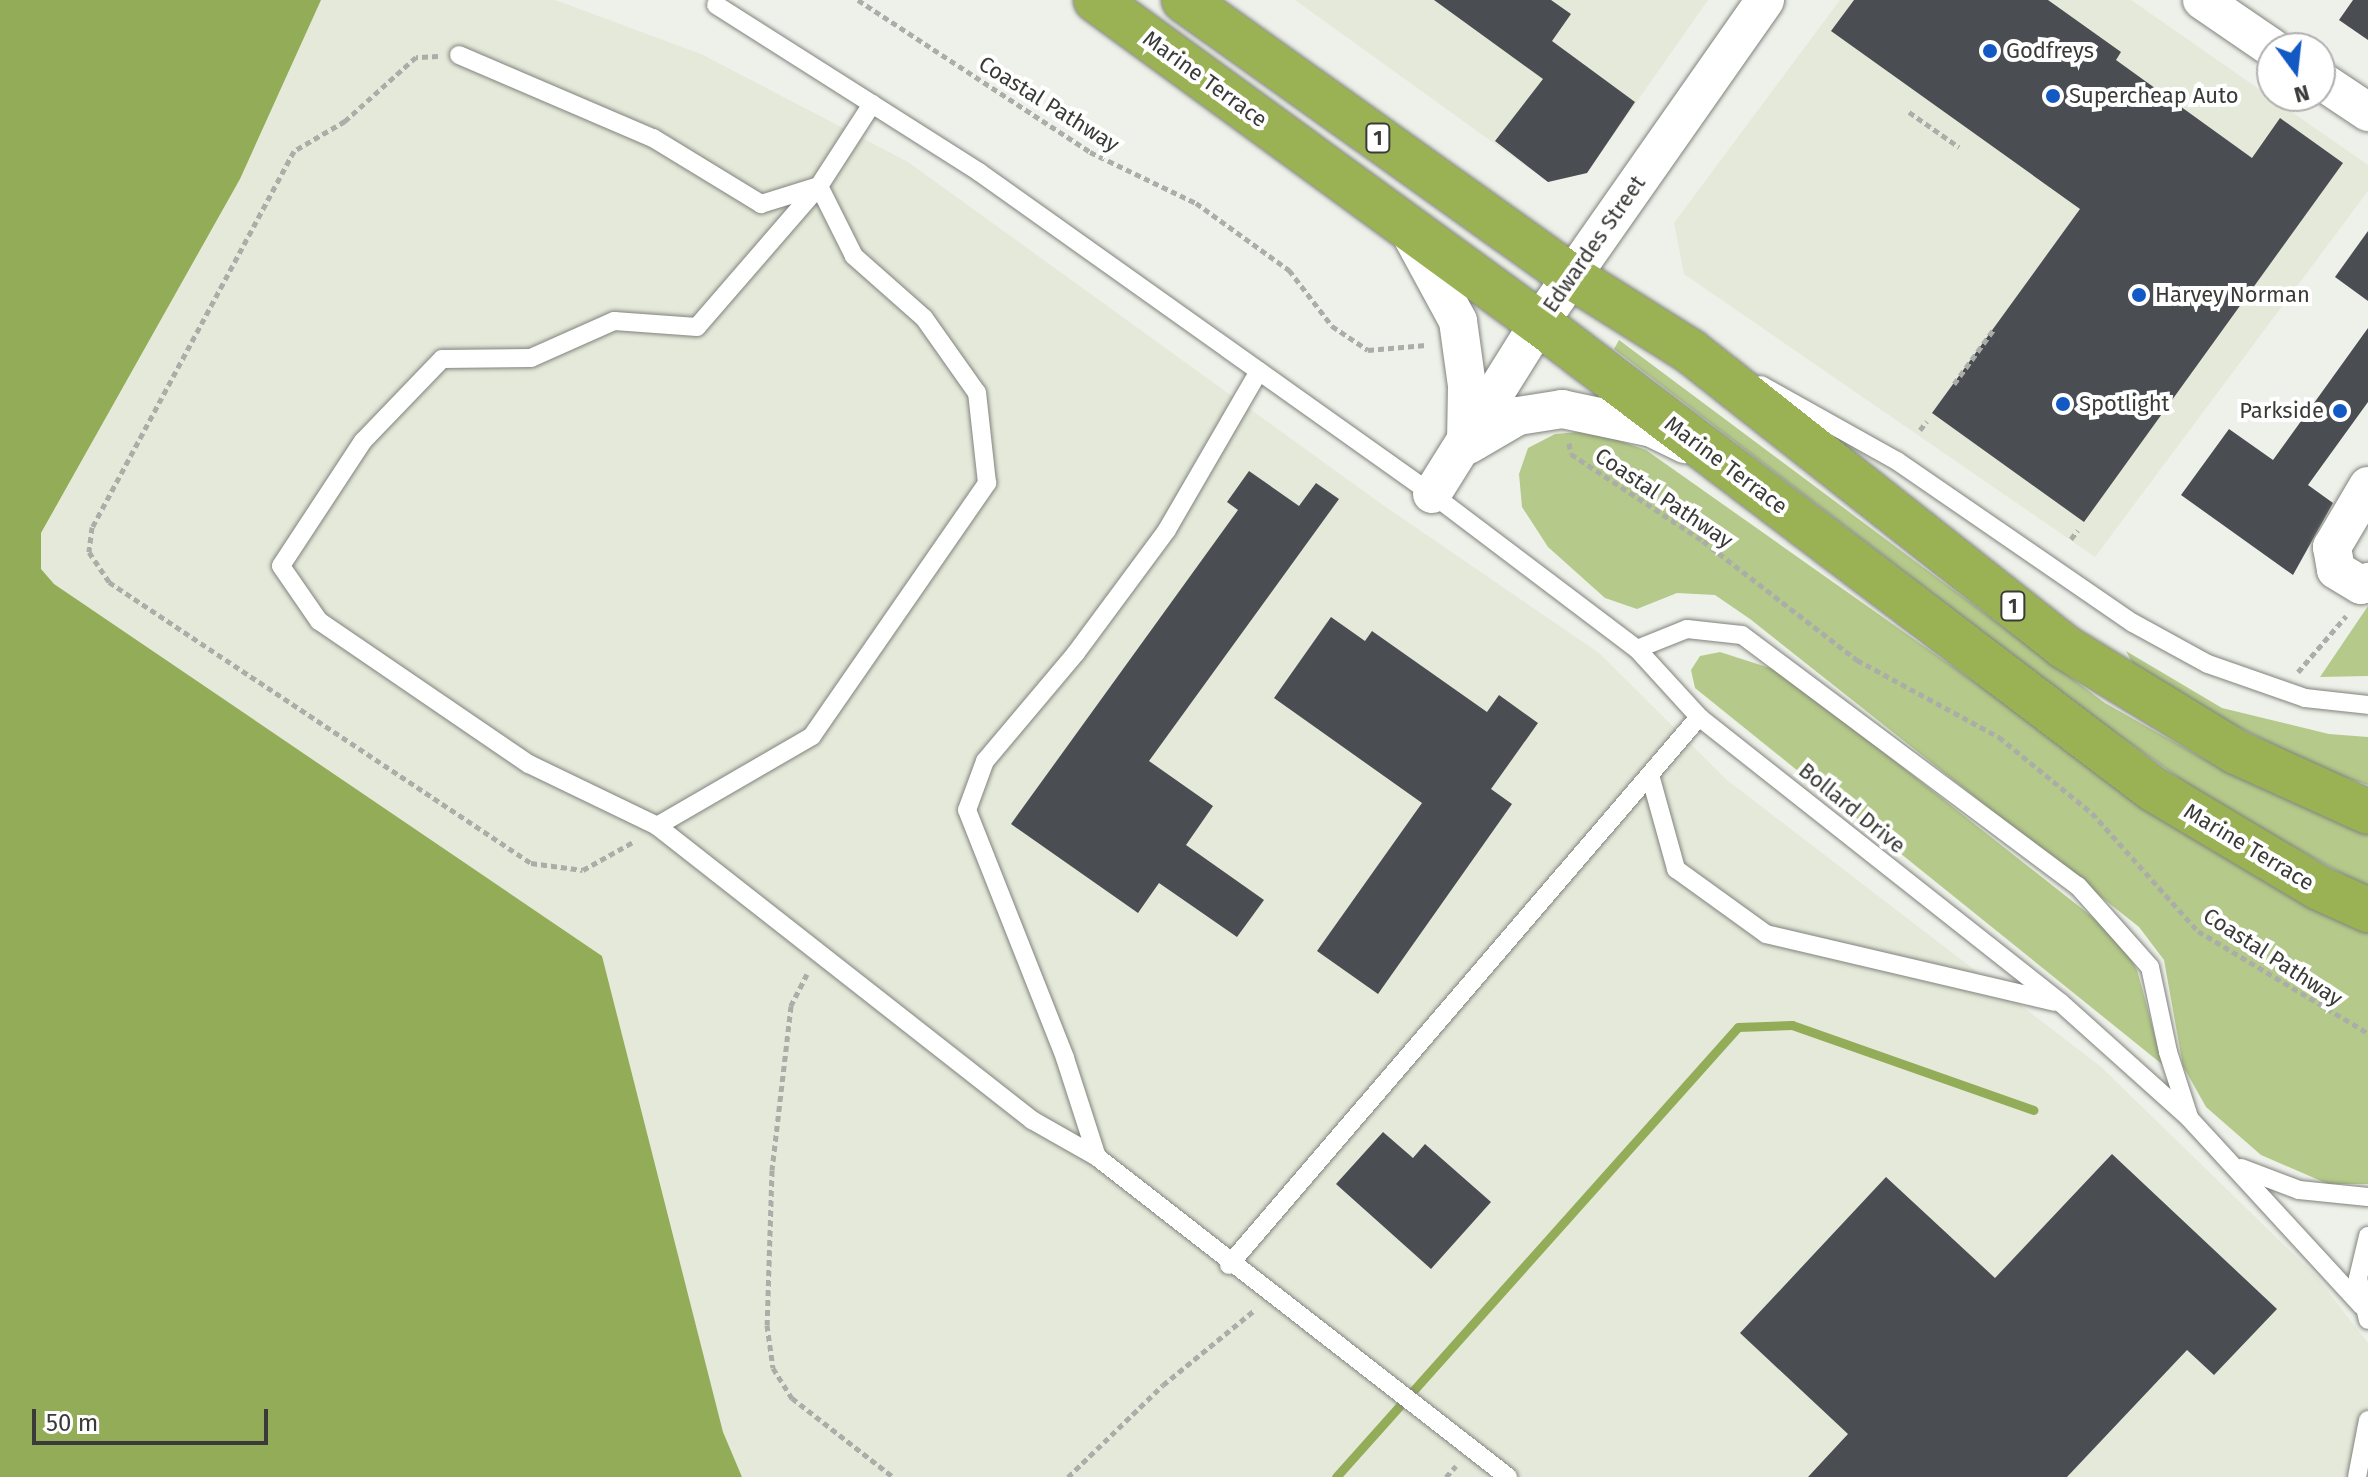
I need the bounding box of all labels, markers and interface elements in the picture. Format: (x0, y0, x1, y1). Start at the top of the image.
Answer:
street label: Marine Terrace (1138, 25, 1272, 133)
north arrow (2256, 32, 2336, 112)
place label: Godfreys (2006, 38, 2094, 64)
marker: Godfreys (1981, 42, 1999, 60)
street label: Coastal Pathway (974, 50, 1124, 158)
text: N (2291, 79, 2312, 109)
place label: Supercheap Auto (2069, 83, 2239, 109)
marker: Supercheap Auto (2044, 87, 2062, 105)
road number: 1 (1364, 122, 1392, 154)
street label: Edwardes Street (1537, 171, 1651, 317)
place label: Harvey Norman (2155, 282, 2310, 308)
marker: Harvey Norman (2130, 286, 2148, 304)
place label: Spotlight (2079, 391, 2170, 417)
marker: Spotlight (2054, 395, 2072, 413)
place label: Parkside (2239, 398, 2324, 424)
marker: Parkside (2331, 402, 2349, 420)
street label: Marine Terrace (1659, 410, 1793, 520)
street label: Coastal Pathway (1590, 442, 1738, 554)
road number: 1 (1999, 590, 2027, 622)
street label: Bollard Drive (1793, 757, 1911, 859)
street label: Marine Terrace (2179, 798, 2319, 896)
street label: Coastal Pathway (2198, 902, 2348, 1012)
scale bar (36, 1393, 272, 1443)
text: 50 m (46, 1409, 98, 1437)

